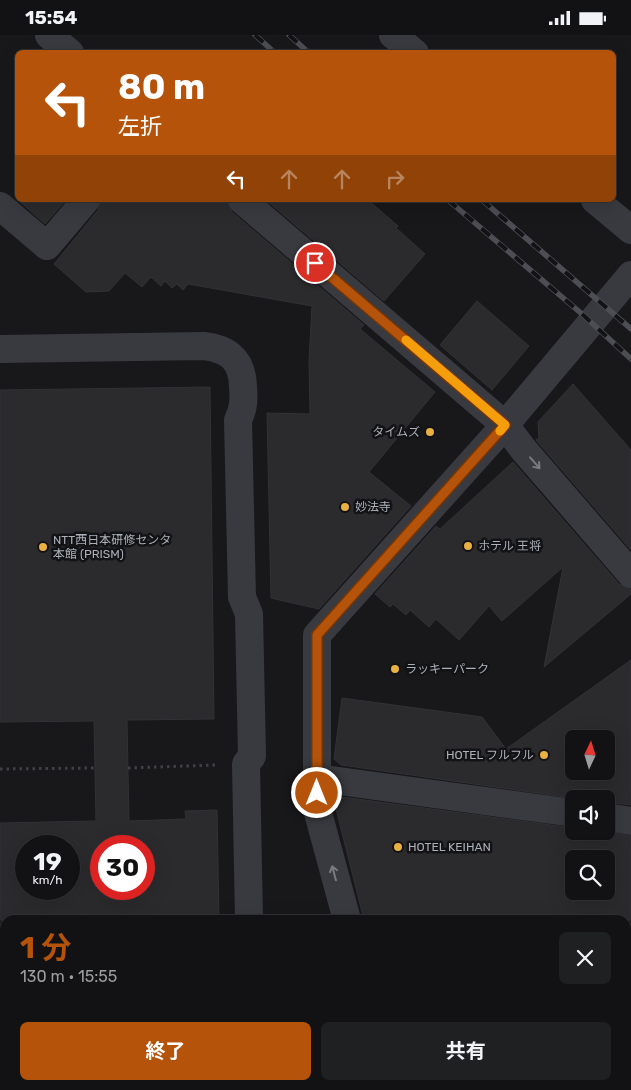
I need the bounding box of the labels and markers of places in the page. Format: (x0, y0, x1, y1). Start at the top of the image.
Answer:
pin (294, 242, 336, 284)
place label: タイムズ (372, 425, 420, 439)
marker: タイムズ (424, 426, 436, 438)
place label: 妙法寺 (355, 500, 391, 514)
marker: 妙法寺 (339, 501, 351, 513)
place label: NTT西日本研修センタ 本館 (PRISM) (53, 533, 171, 561)
place label: ホテル 王将 (478, 539, 541, 553)
marker: ホテル 王将 (462, 540, 474, 552)
marker: NTT西日本研修センタ 本館 (PRISM) (37, 541, 49, 553)
place label: ラッキーパーク (405, 662, 489, 676)
marker: ラッキーパーク (389, 663, 401, 675)
place label: HOTEL フルフル (446, 748, 534, 762)
marker: HOTEL フルフル (538, 749, 550, 761)
place label: HOTEL KEIHAN (408, 840, 491, 854)
marker: HOTEL KEIHAN (392, 841, 404, 853)

